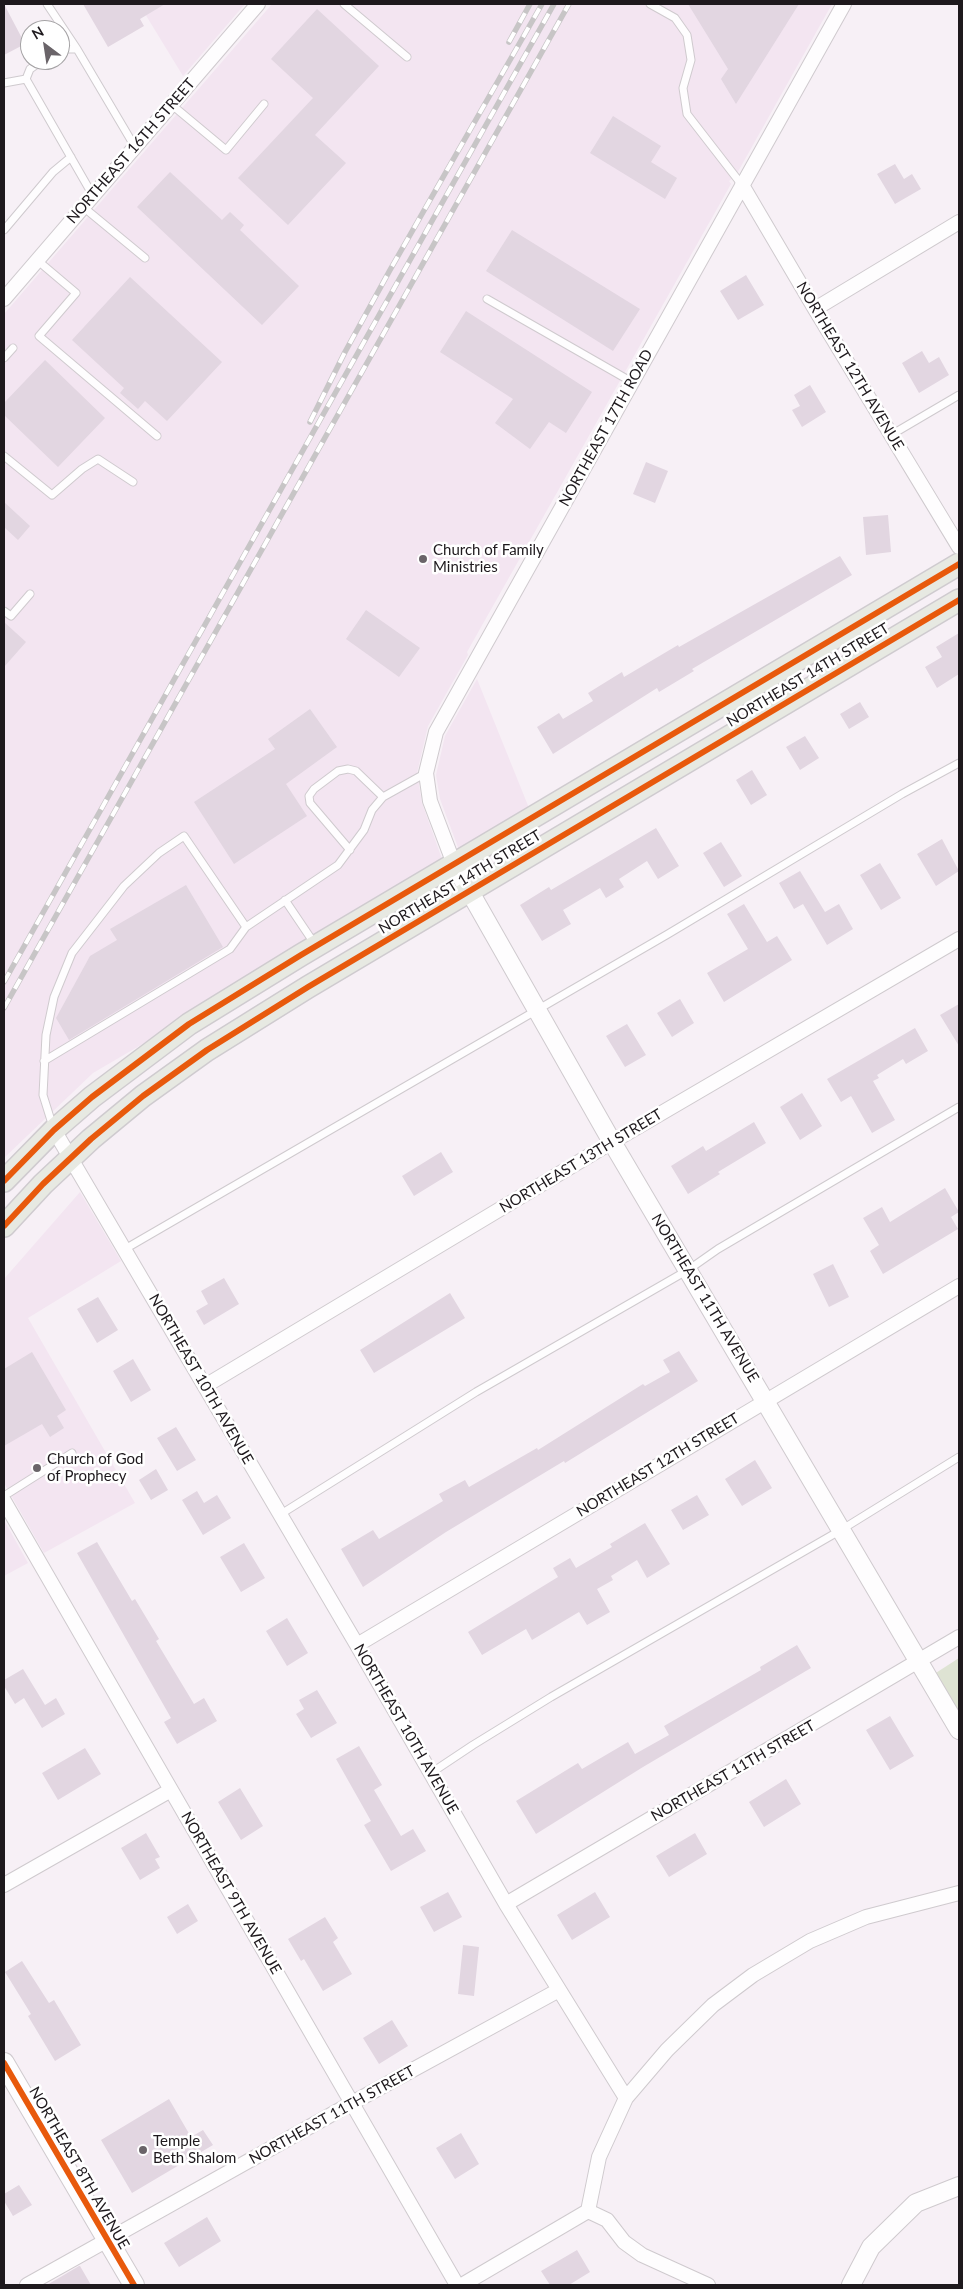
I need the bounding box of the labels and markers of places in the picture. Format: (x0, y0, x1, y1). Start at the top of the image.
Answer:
place label: Church of Family Ministries (433, 541, 544, 576)
marker: Church of Family Ministries (417, 553, 429, 565)
place label: Church of God of Prophecy (47, 1450, 143, 1485)
marker: Church of God of Prophecy (31, 1462, 43, 1474)
place label: Temple Beth Shalom (153, 2132, 236, 2167)
marker: Temple Beth Shalom (137, 2144, 149, 2156)

